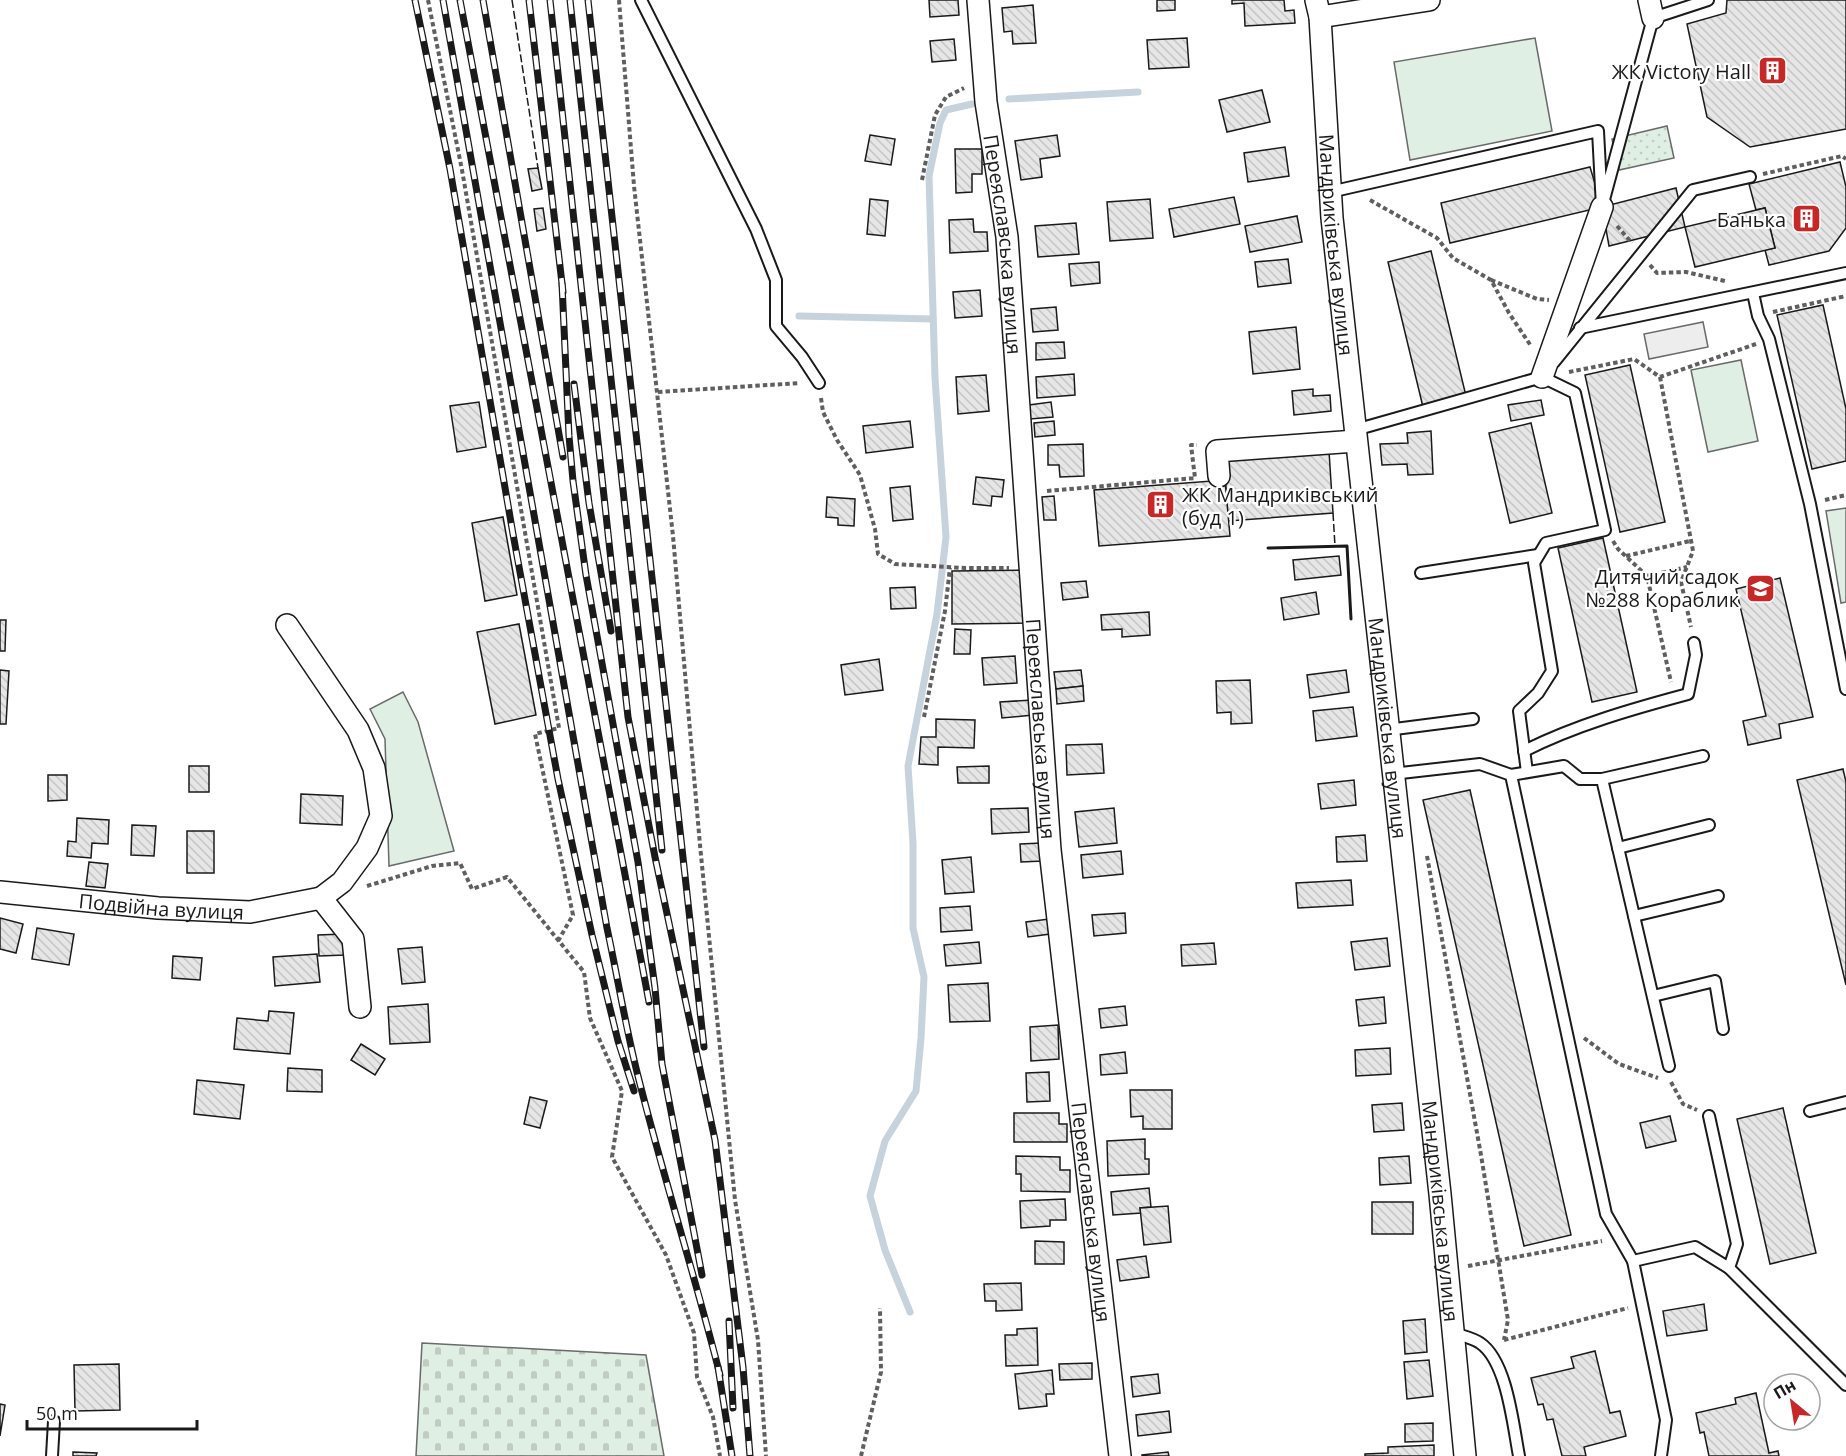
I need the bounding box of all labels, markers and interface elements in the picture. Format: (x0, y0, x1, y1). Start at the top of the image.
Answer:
building icon: ЖК Victory Hall (1756, 55, 1788, 87)
place label: ЖК Victory Hall (1612, 58, 1751, 85)
street label: Переяславська вулиця (978, 133, 1029, 355)
street label: Мандриківська вулиця (1314, 133, 1361, 357)
building icon: Банька (1791, 203, 1823, 235)
place label: Банька (1717, 206, 1786, 233)
place label: ЖК Мандриківський (буд 1) (1182, 481, 1378, 531)
building icon: ЖК Мандриківський (буд 1) (1145, 489, 1177, 521)
place label: Дитячий садок №288 Кораблик (1585, 563, 1740, 613)
school or university icon: Дитячий садок №288 Кораблик (1744, 572, 1776, 604)
street label: Мандриківська вулиця (1363, 616, 1414, 840)
street label: Переяславська вулиця (1020, 617, 1063, 840)
street label: Подвійна вулиця (77, 887, 245, 925)
street label: Мандриківська вулиця (1416, 1099, 1466, 1323)
street label: Переяславська вулиця (1066, 1101, 1118, 1324)
north arrow (1762, 1372, 1822, 1432)
text: Пн (1769, 1374, 1800, 1404)
scale bar (27, 1393, 196, 1431)
text: 50 m (36, 1401, 78, 1425)

